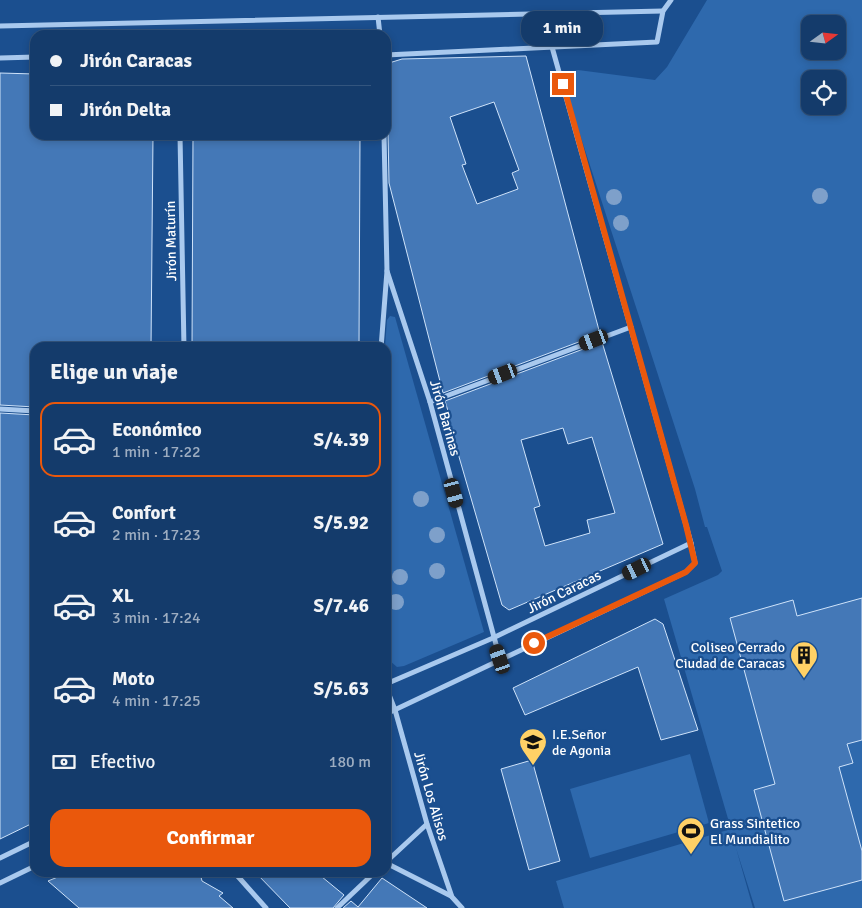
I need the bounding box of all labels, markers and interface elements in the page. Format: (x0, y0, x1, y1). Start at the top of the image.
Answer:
callout: 1 min (522, 12, 604, 46)
north arrow (801, 15, 846, 60)
map controls (801, 15, 846, 115)
text: 1 min (543, 18, 581, 38)
text: Jirón Caracas (80, 49, 192, 73)
button: locate (801, 70, 846, 115)
route end (552, 73, 574, 95)
text: Jirón Delta (80, 98, 171, 122)
street label: Jirón Maturín (162, 201, 180, 281)
car (577, 328, 610, 352)
text: Elige un viaje (50, 358, 178, 385)
car (486, 362, 519, 386)
street label: Jirón Barinas (426, 378, 464, 458)
icon: car (52, 417, 97, 462)
text: Económico (112, 418, 202, 442)
text: S/4.39 (314, 428, 369, 452)
text: 1 min · 17:22 (112, 442, 201, 462)
car (442, 477, 465, 509)
icon: car (52, 500, 97, 545)
text: Confort (112, 501, 176, 525)
text: S/5.92 (314, 511, 369, 535)
text: 2 min · 17:23 (112, 525, 201, 545)
car (620, 556, 653, 582)
street label: Jirón Caracas (524, 567, 604, 617)
icon: car (52, 583, 97, 628)
text: XL (112, 584, 134, 608)
text: S/7.46 (314, 594, 369, 618)
text: 3 min · 17:24 (112, 608, 201, 628)
route start (523, 632, 545, 654)
place label: Coliseo Cerrado Ciudad de Caracas (675, 639, 785, 672)
building icon: Coliseo Cerrado Ciudad de Caracas (789, 640, 819, 679)
car (488, 642, 511, 676)
icon: car (52, 666, 97, 711)
text: Moto (112, 667, 155, 691)
text: S/5.63 (314, 677, 369, 701)
text: 4 min · 17:25 (112, 691, 201, 711)
place label: I.E.Señor de Agonia (552, 726, 611, 759)
school or university icon: I.E.Señor de Agonia (518, 727, 548, 766)
icon: cash (50, 748, 78, 776)
street label: Jirón Los Alisos (410, 749, 452, 843)
text: Efectivo (90, 750, 155, 774)
text: 180 m (329, 752, 371, 772)
button: Confirmar (50, 809, 371, 867)
place label: Grass Sintetico El Mundialito (710, 815, 800, 848)
sports icon: Grass Sintetico El Mundialito (676, 816, 706, 855)

